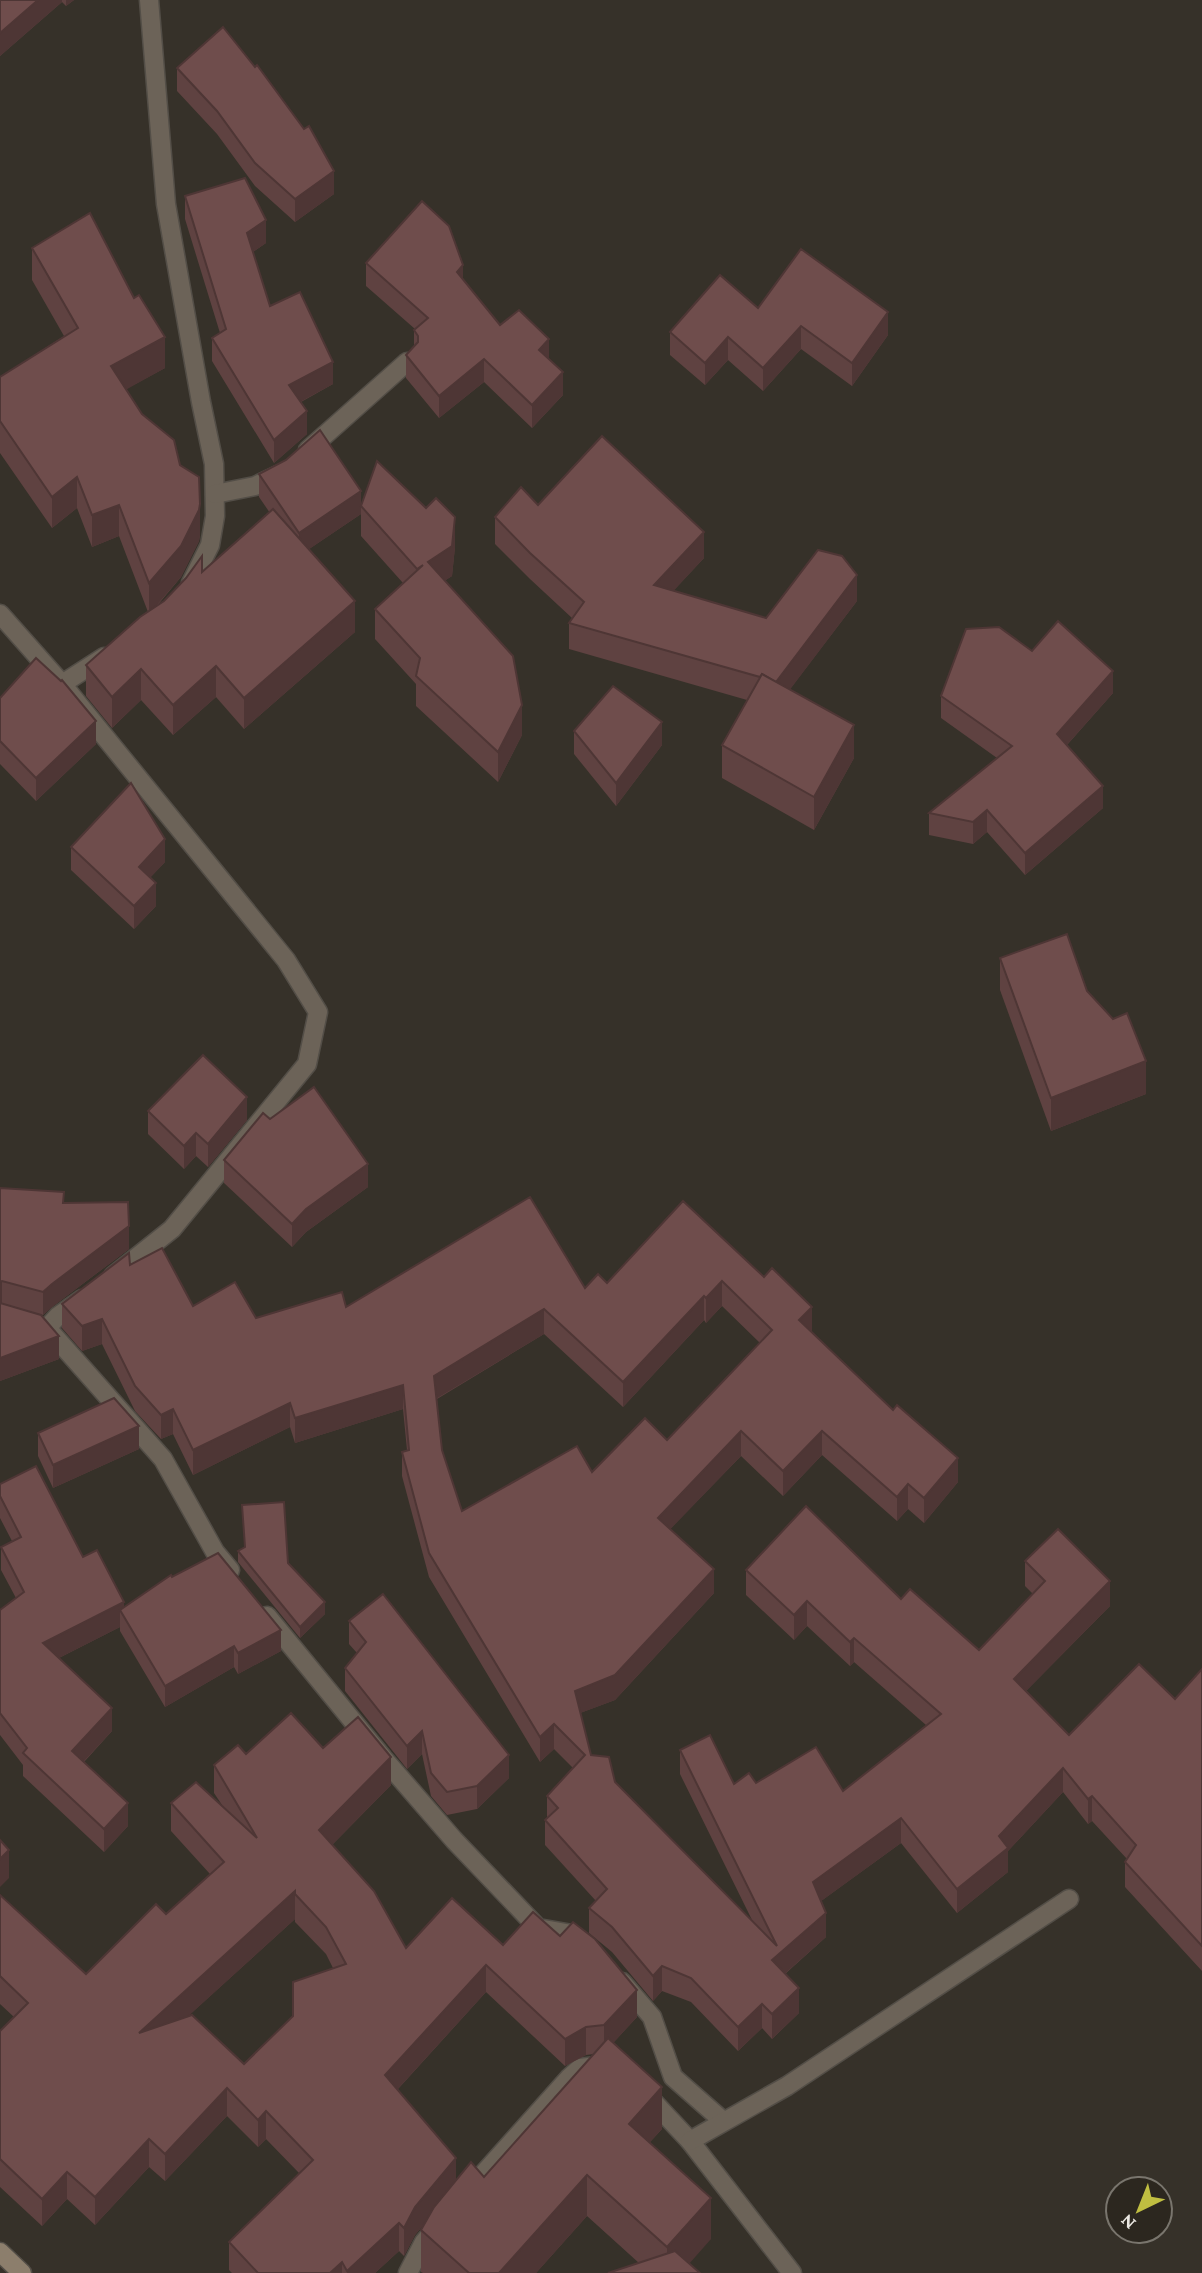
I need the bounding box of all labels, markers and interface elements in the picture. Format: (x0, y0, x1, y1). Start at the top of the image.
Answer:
north arrow (1104, 2175, 1174, 2245)
text: N (1116, 2210, 1140, 2234)

